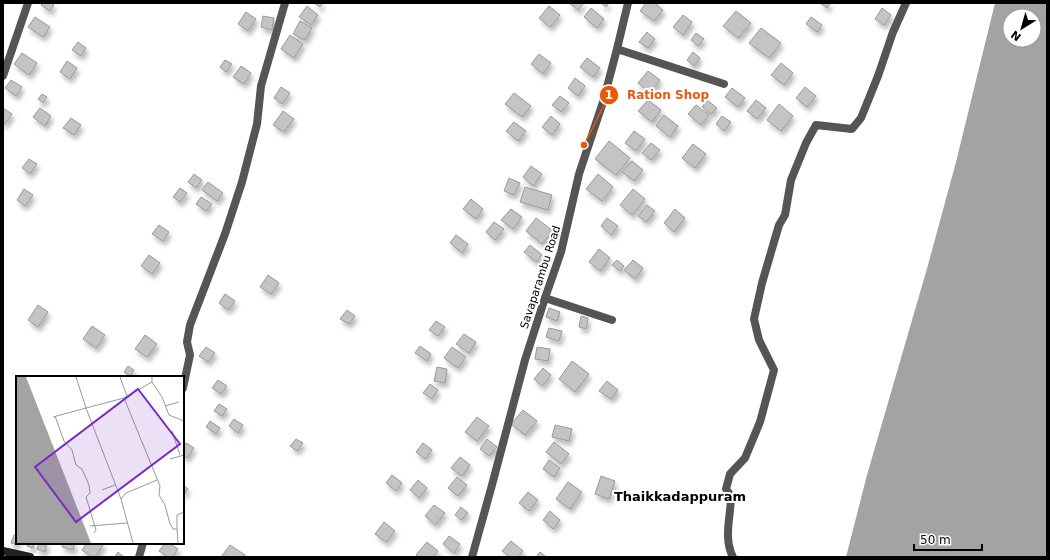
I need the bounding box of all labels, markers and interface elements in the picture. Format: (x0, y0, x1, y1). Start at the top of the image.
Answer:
north arrow (1002, 8, 1042, 48)
text: N (1009, 28, 1024, 44)
callout: Ration Shop (599, 83, 717, 107)
text: 1 (605, 88, 613, 102)
text: Ration Shop (627, 88, 709, 102)
street label: Savaparambu Road (518, 224, 563, 330)
inset map (16, 376, 184, 544)
district label: Thaikkadappuram (614, 489, 746, 504)
scale bar (914, 526, 982, 552)
text: 50 m (920, 533, 951, 547)

